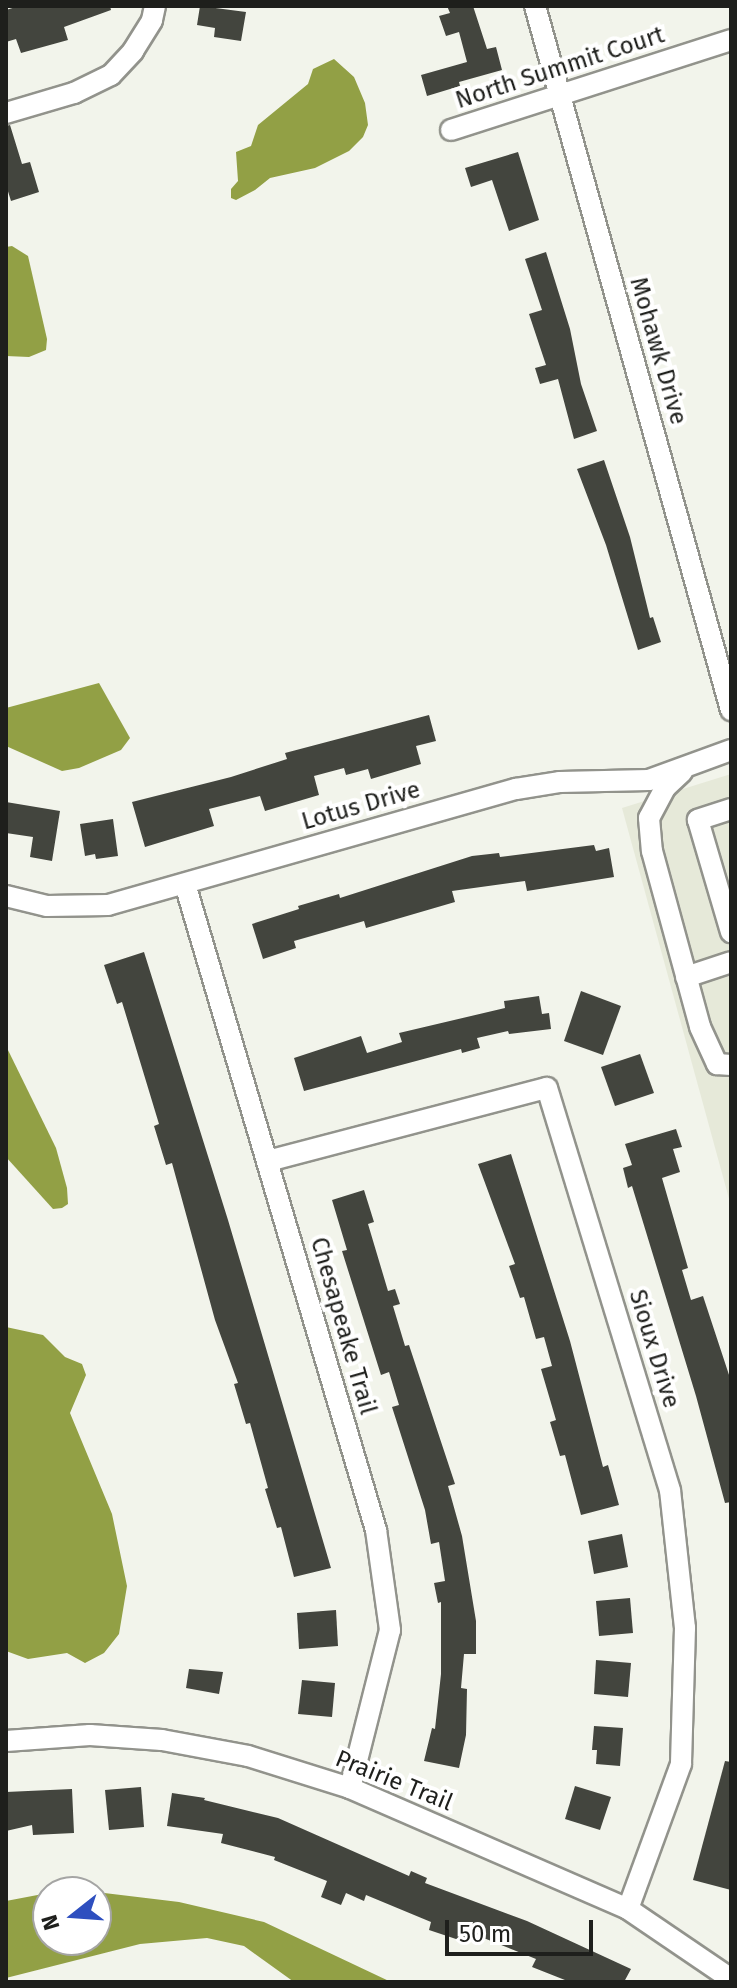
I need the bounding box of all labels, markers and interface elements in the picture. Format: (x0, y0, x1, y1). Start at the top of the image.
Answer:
street label: North Summit Court (452, 21, 668, 115)
street label: Mohawk Drive (623, 274, 693, 428)
street label: Lotus Drive (298, 775, 424, 837)
street label: Chesapeake Trail (304, 1234, 382, 1418)
street label: Sioux Drive (622, 1286, 686, 1412)
street label: Prairie Trail (331, 1744, 457, 1818)
north arrow (32, 1876, 112, 1956)
scale bar (449, 1904, 597, 1954)
text: N (35, 1912, 66, 1934)
text: 50 m (459, 1920, 511, 1948)

